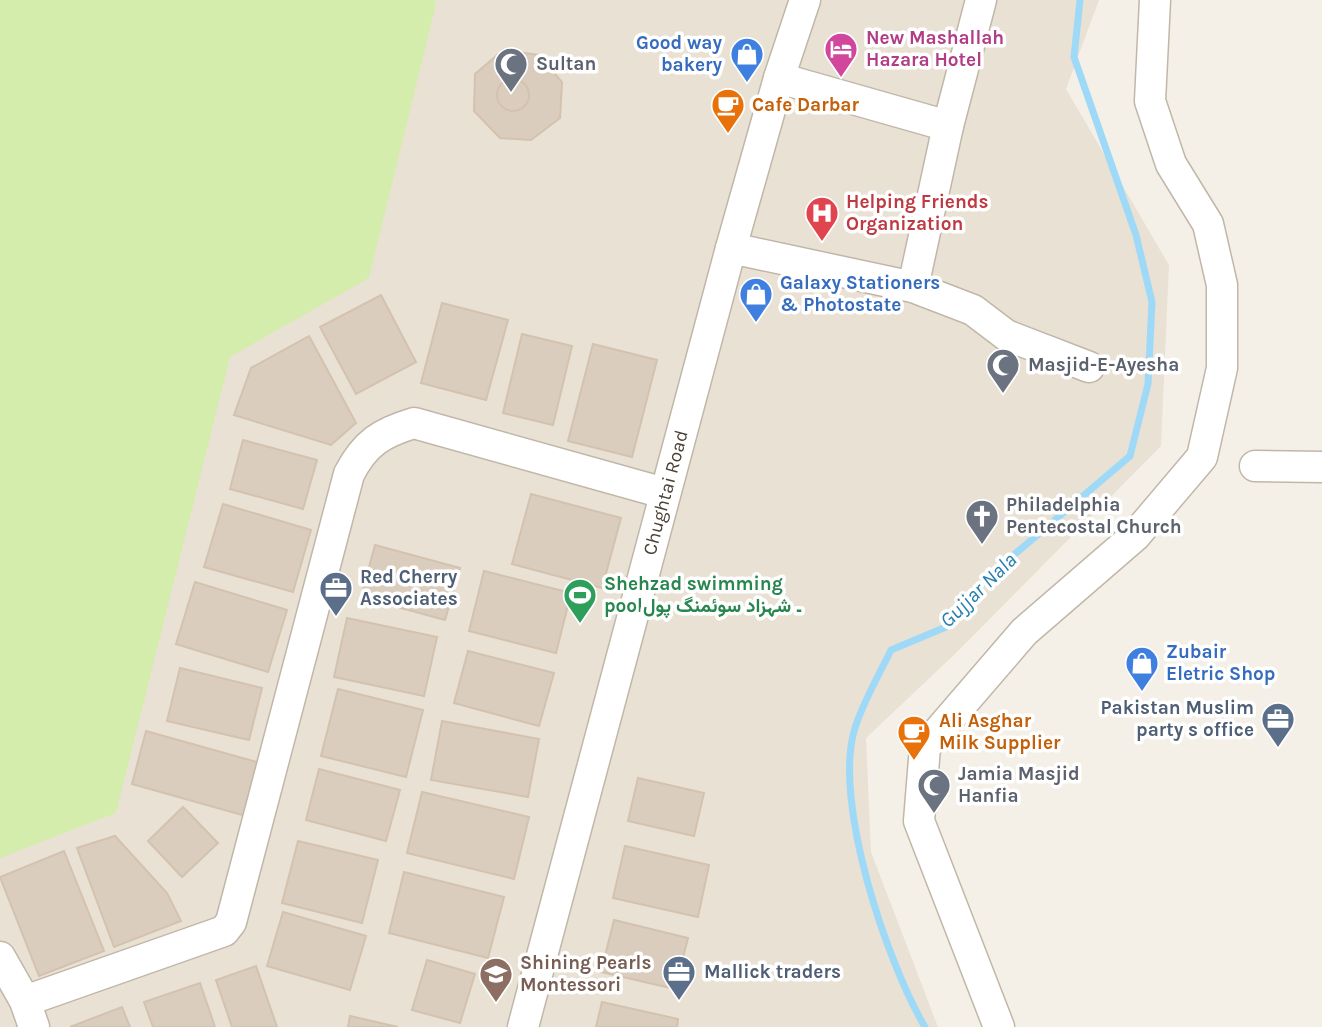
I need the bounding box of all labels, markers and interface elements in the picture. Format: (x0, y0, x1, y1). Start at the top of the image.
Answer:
place label: New Mashallah Hazara Hotel (866, 27, 1004, 71)
hotel icon: New Mashallah Hazara Hotel (822, 30, 860, 79)
place label: Good way bakery (636, 32, 722, 76)
shop icon: Good way bakery (728, 35, 766, 84)
mosque icon: Sultan (492, 45, 530, 94)
place label: Sultan (536, 53, 596, 75)
cafe icon: Cafe Darbar (709, 86, 747, 135)
place label: Cafe Darbar (752, 94, 859, 116)
place label: Helping Friends Organization (846, 191, 988, 235)
hospital icon: Helping Friends Organization (803, 194, 841, 243)
place label: Galaxy Stationers & Photostate (780, 272, 940, 316)
shop icon: Galaxy Stationers & Photostate (737, 275, 775, 324)
mosque icon: Masjid-E-Ayesha (984, 346, 1022, 395)
place label: Masjid-E-Ayesha (1028, 354, 1179, 376)
street label: Chughtai Road (638, 428, 693, 558)
place label: Philadelphia Pentecostal Church (1006, 494, 1182, 538)
church icon: Philadelphia Pentecostal Church (963, 497, 1001, 546)
water label: Gujjar Nala (935, 548, 1021, 632)
place label: Red Cherry Associates (360, 566, 458, 610)
office icon: Red Cherry Associates (317, 569, 355, 618)
place label: Shehzad swimming pool۔ شہزاد سوئمنگ پول (604, 573, 802, 619)
sports icon: Shehzad swimming pool۔ شہزاد سوئمنگ پول (561, 576, 599, 625)
place label: Zubair Eletric Shop (1166, 641, 1275, 685)
shop icon: Zubair Eletric Shop (1123, 644, 1161, 693)
place label: Pakistan Muslim party s office (1101, 697, 1254, 741)
office icon: Pakistan Muslim party s office (1259, 700, 1297, 749)
place label: Ali Asghar Milk Supplier (939, 710, 1061, 754)
cafe icon: Ali Asghar Milk Supplier (895, 713, 933, 762)
place label: Jamia Masjid Hanfia (958, 763, 1080, 807)
mosque icon: Jamia Masjid Hanfia (915, 766, 953, 815)
place label: Shining Pearls Montessori (520, 952, 651, 996)
office icon: Mallick traders (660, 953, 698, 1002)
school or university icon: Shining Pearls Montessori (477, 955, 515, 1004)
place label: Mallick traders (704, 961, 841, 983)

